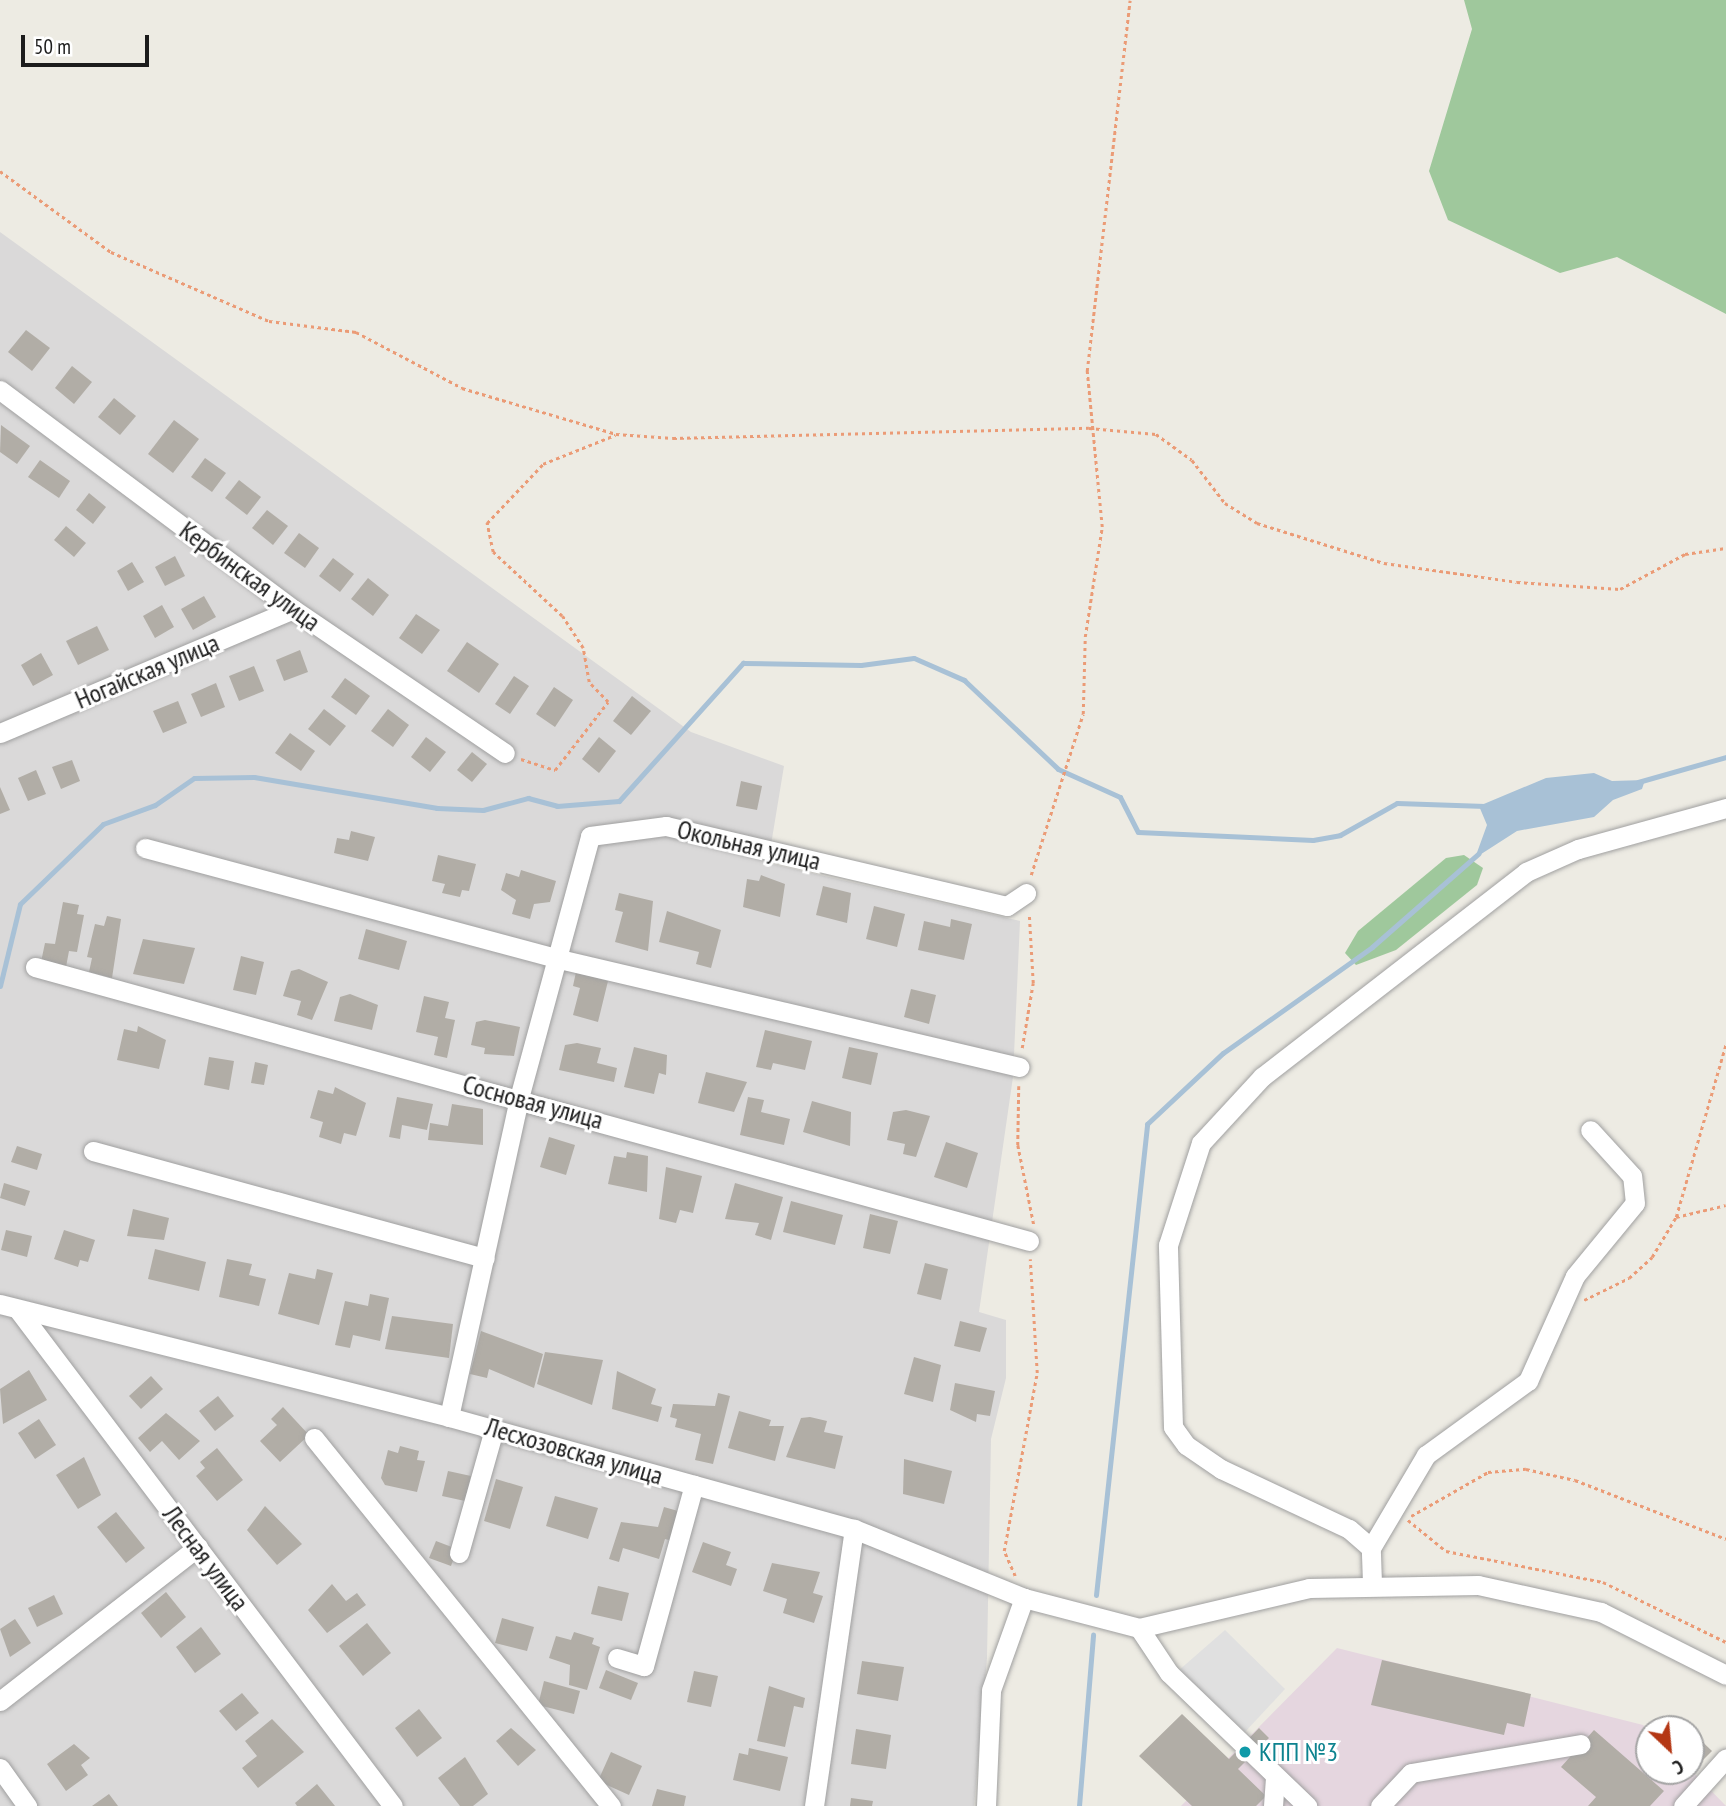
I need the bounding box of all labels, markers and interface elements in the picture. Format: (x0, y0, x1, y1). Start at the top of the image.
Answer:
scale bar (24, 21, 152, 65)
text: 50 m (34, 33, 71, 60)
street label: Кербинская улица (174, 515, 326, 637)
street label: Ногайская улица (70, 627, 224, 715)
street label: Окольная улица (674, 813, 824, 877)
street label: Сосновая улица (459, 1068, 607, 1136)
street label: Лесхозовская улица (482, 1411, 666, 1491)
street label: Лесная улица (156, 1499, 256, 1617)
north arrow (1635, 1715, 1705, 1785)
place label: КПП №3 (1259, 1736, 1338, 1768)
marker: КПП №3 (1237, 1744, 1253, 1760)
text: С (1669, 1754, 1687, 1780)

